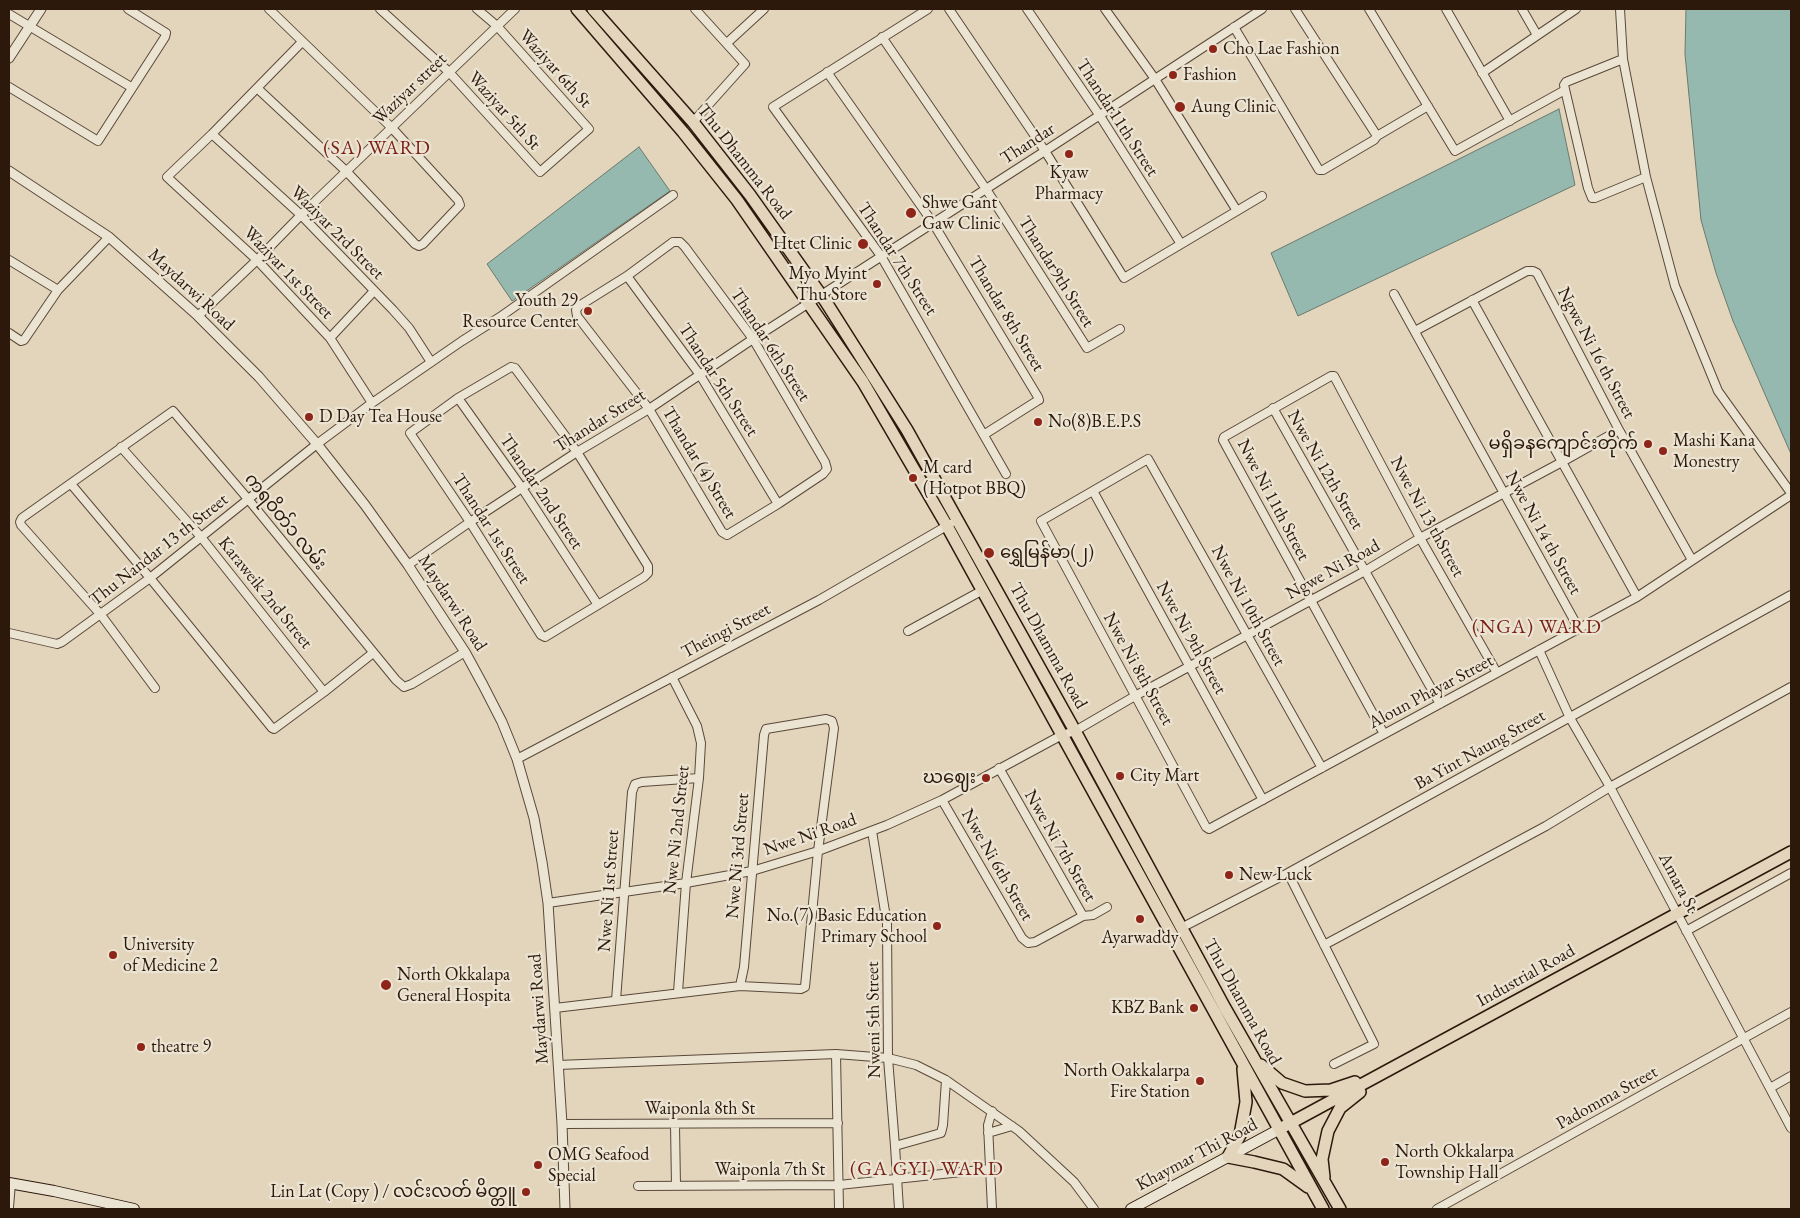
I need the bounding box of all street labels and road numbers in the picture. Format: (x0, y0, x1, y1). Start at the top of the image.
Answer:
street label: Waziyar 6th St (514, 25, 596, 113)
street label: Waziyar street (369, 49, 451, 129)
street label: Thandar11th Street (1071, 55, 1163, 181)
street label: Waziyar 5th St (463, 67, 545, 155)
street label: Thu Dhamma Road (692, 100, 796, 224)
street label: Thandar (997, 119, 1059, 169)
street label: Waziyar 2rd Street (286, 182, 388, 284)
street label: Thandar 7th Street (852, 198, 942, 320)
street label: Thandar9th Street (1013, 212, 1099, 332)
street label: Waziyar 1st Street (238, 222, 338, 324)
street label: Maydarwi Road (143, 244, 239, 336)
street label: Thandar 8th Street (963, 252, 1049, 376)
street label: Thandar 6th Street (725, 284, 815, 406)
street label: Ngwe Ni 16 th Street (1552, 284, 1640, 422)
street label: Thandar 5th Street (673, 319, 763, 441)
street label: Thandar Street (550, 384, 650, 458)
street label: Thandar (4) Street (657, 403, 741, 523)
street label: Nwe Ni 12th Street (1282, 406, 1368, 534)
street label: Thandar 2nd Street (494, 430, 588, 554)
street label: Nwe Ni 11th Street (1232, 436, 1314, 564)
street label: Nwe Ni 13 thStreet (1385, 453, 1469, 581)
street label: Nwe Ni 14 th Street (1500, 467, 1586, 599)
street label: ကရဝိတ်၁ လမ်း (239, 469, 331, 575)
street label: Thandar 1st Street (447, 470, 535, 588)
street label: Thu Nandar 13 th Street (85, 489, 233, 611)
street label: Karaweik 2nd Street (213, 533, 317, 653)
street label: Ngwe Ni Road (1282, 535, 1384, 605)
street label: Nwe Ni 10th Street (1206, 542, 1290, 670)
street label: Maydarwi Road (413, 551, 491, 655)
street label: Nwe Ni 9th Street (1151, 578, 1231, 698)
street label: Thu Dhamma Road (1004, 579, 1092, 713)
street label: Theingi Street (678, 599, 774, 663)
street label: Nwe Ni 8th Street (1098, 609, 1178, 729)
street label: Aloun Phayar Street (1365, 650, 1497, 734)
street label: Ba Yint Naung Street (1411, 705, 1549, 795)
street label: Nwe Ni 2nd Street (659, 765, 695, 895)
street label: Nwe Ni 7th Street (1019, 786, 1101, 906)
street label: Nwe Ni 3rd Street (722, 792, 754, 920)
street label: Nwe Ni 6th Street (956, 805, 1038, 925)
street label: Nwe Ni Road (761, 809, 859, 861)
street label: Nwe Ni 1st Street (594, 829, 624, 953)
street label: Amara St (1653, 849, 1703, 917)
street label: Thu Dhamma Road (1198, 935, 1286, 1069)
street label: Industrial Road (1473, 940, 1579, 1012)
street label: Maydarwi Road (524, 953, 554, 1065)
street label: Nweni 5th Street (862, 961, 886, 1079)
street label: Padomma Street (1553, 1061, 1661, 1135)
street label: Waiponla 8th St (645, 1098, 755, 1120)
street label: Khaymar Thi Road (1133, 1114, 1261, 1196)
street label: Waiponla 7th St (715, 1159, 825, 1181)

